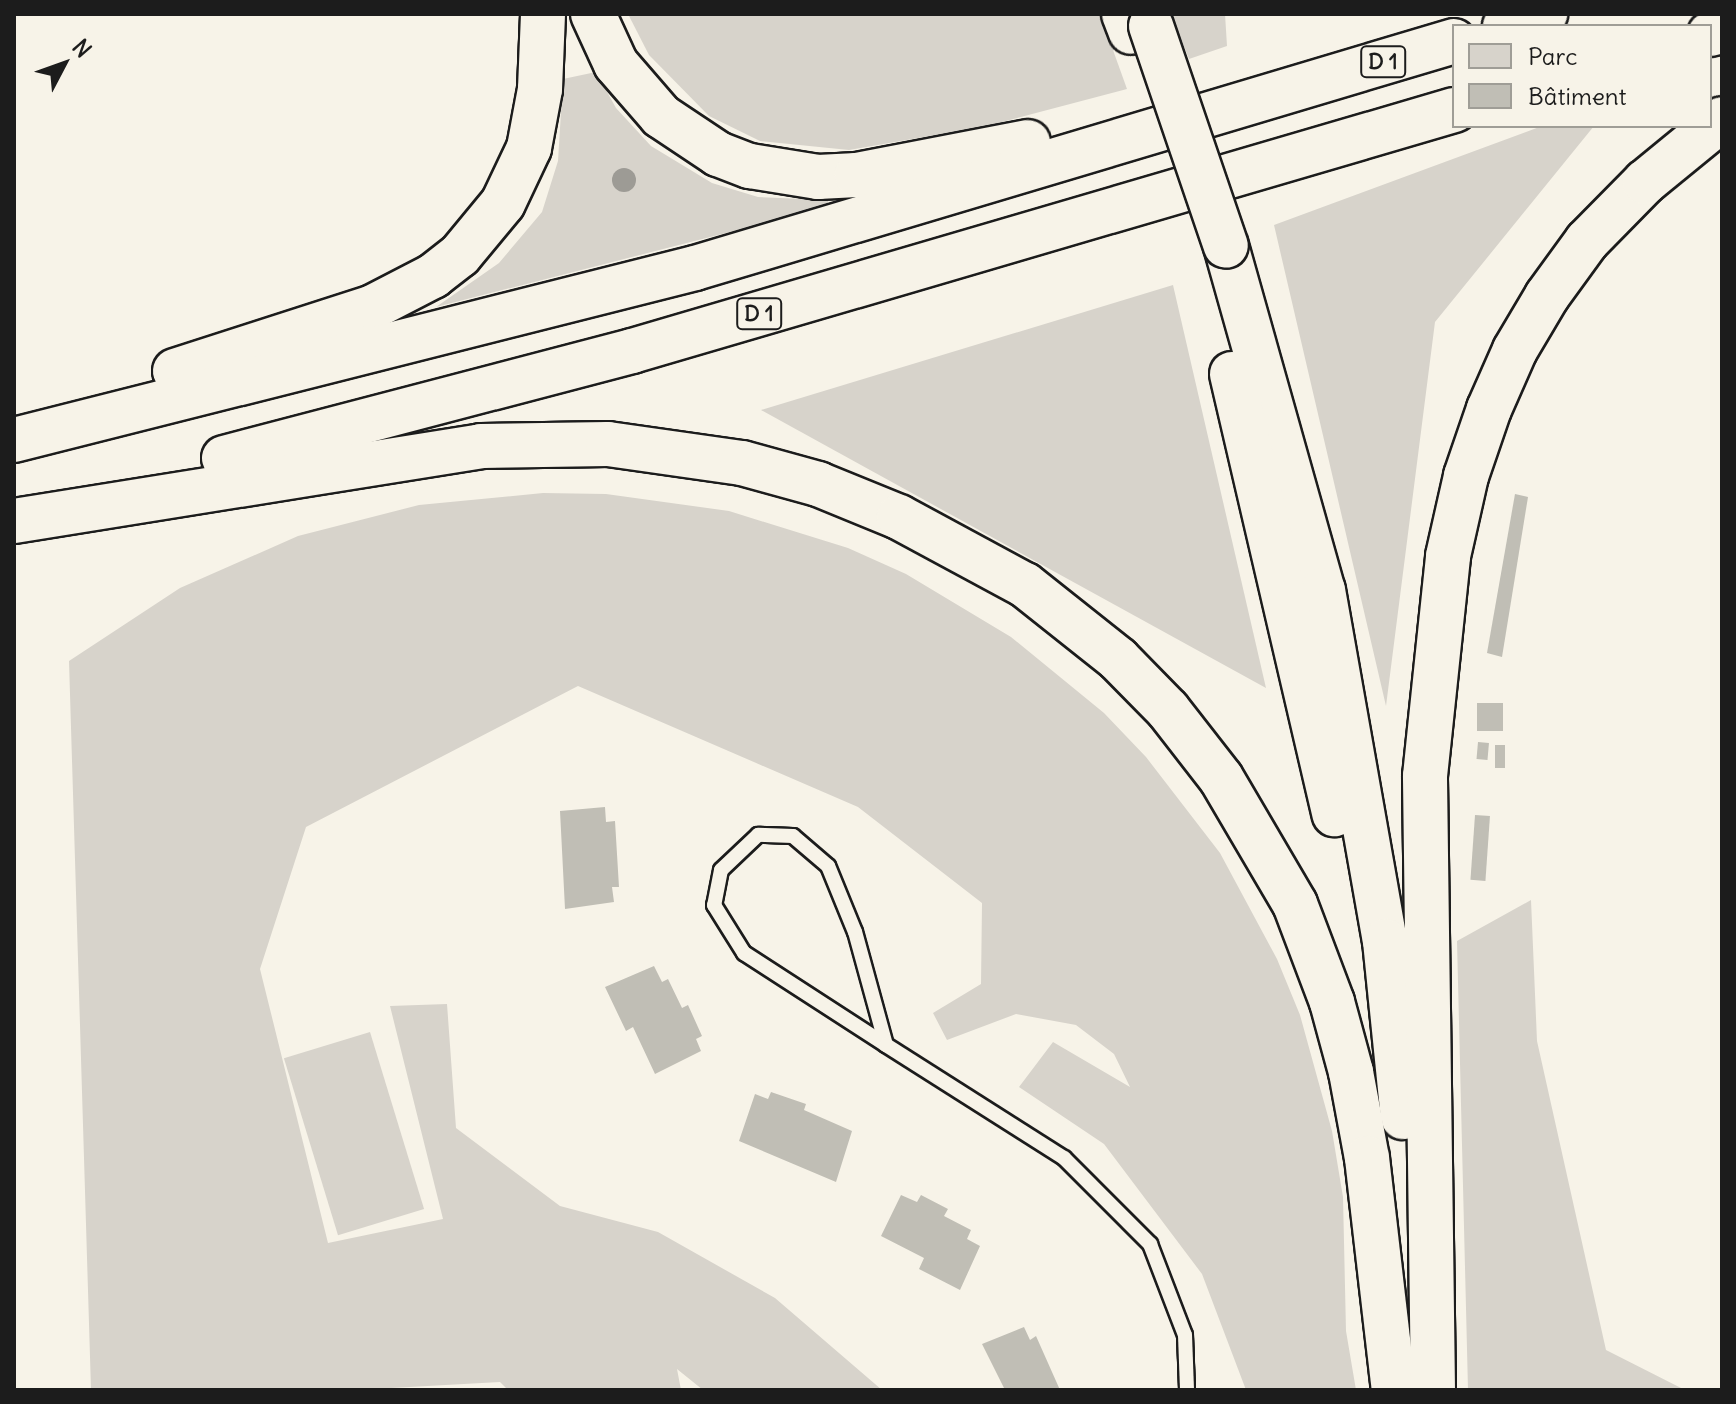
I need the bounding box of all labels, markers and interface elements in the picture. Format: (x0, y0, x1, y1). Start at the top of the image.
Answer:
north arrow (24, 24, 104, 104)
legend (1452, 24, 1712, 128)
text: N (67, 33, 98, 63)
text: Parc (1528, 41, 1577, 71)
road number: D 1 (1359, 44, 1407, 80)
text: Bâtiment (1528, 81, 1627, 111)
road number: D 1 (735, 296, 783, 332)

